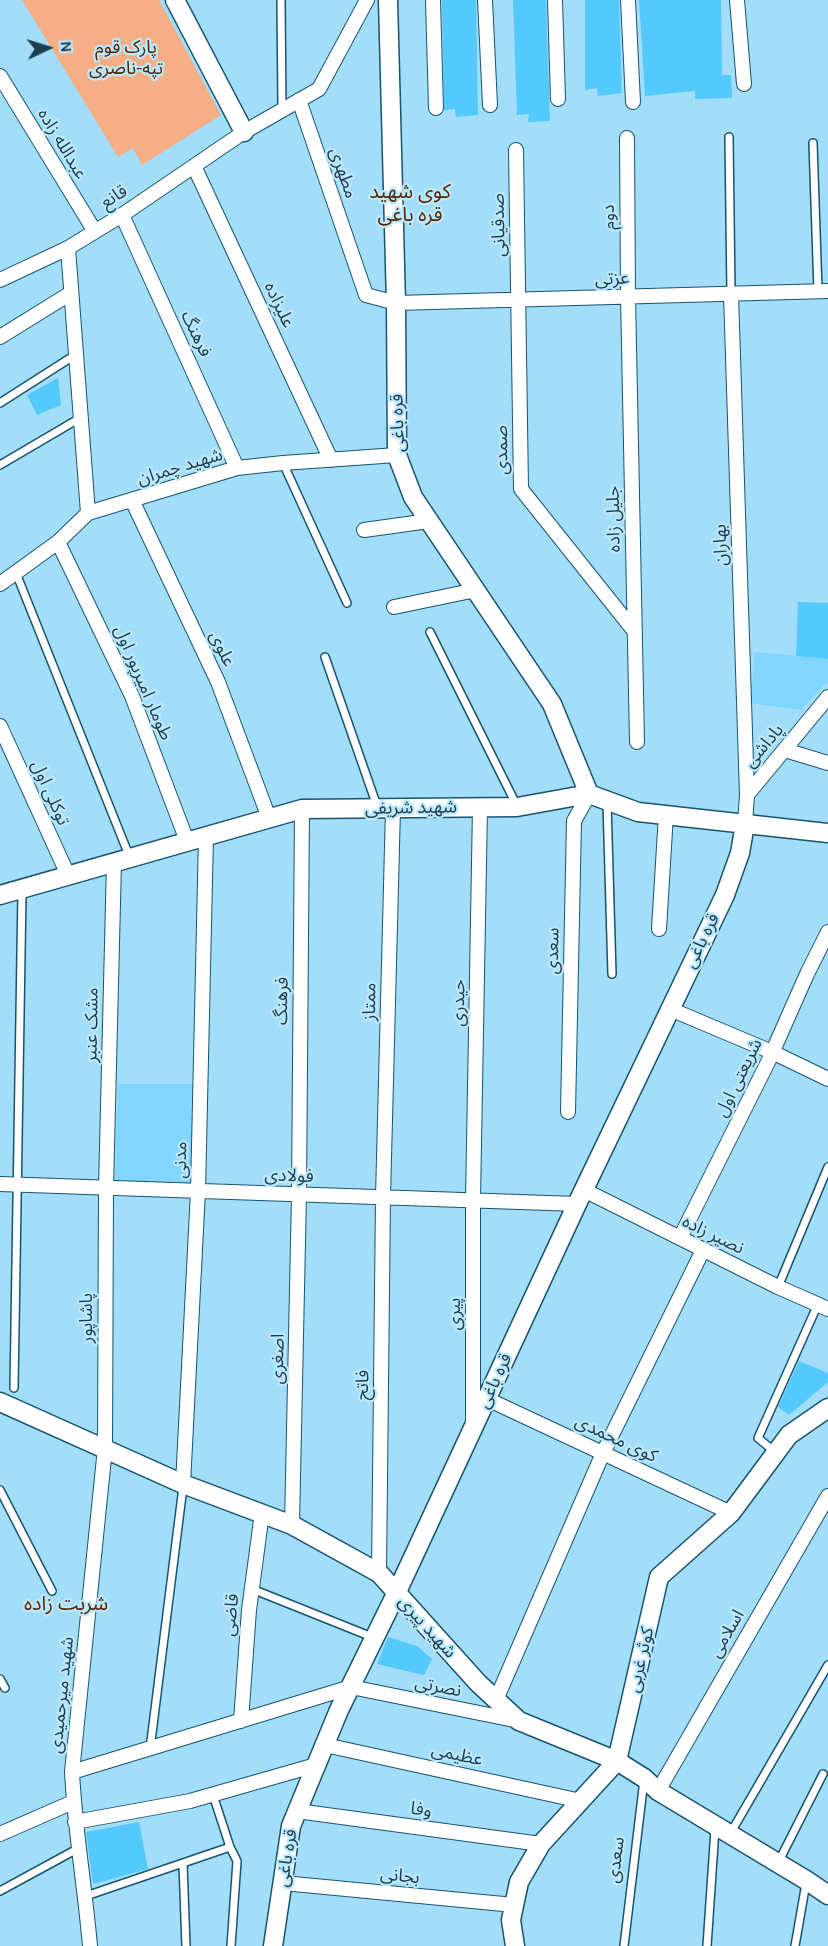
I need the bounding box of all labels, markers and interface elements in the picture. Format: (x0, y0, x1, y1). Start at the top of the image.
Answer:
north arrow (18, 18, 78, 78)
park label: پارک قوم تپه-ناصری (89, 37, 163, 80)
text: N (57, 40, 76, 53)
street label: عبدالله زاده (33, 105, 91, 183)
street label: مطهری (324, 145, 362, 201)
district label: کوی شهید قره باغی (369, 180, 451, 227)
street label: قانع (97, 181, 131, 213)
street label: صدقیانی (488, 193, 510, 257)
street label: دوم (598, 204, 620, 230)
street label: عزتی (594, 268, 630, 290)
street label: علیزاده (259, 279, 299, 331)
street label: فرهنگ (176, 307, 216, 361)
street label: قره باغی (386, 393, 410, 453)
street label: صمدی (491, 425, 513, 475)
street label: شهید چمران (135, 444, 225, 490)
street label: جلیل زاده (603, 486, 625, 552)
street label: بهاران (709, 524, 733, 566)
street label: طومار امیرپور اول (109, 622, 177, 744)
street label: علوی (204, 628, 240, 670)
street label: پاداشی (739, 720, 789, 772)
street label: توکلی اول (26, 757, 74, 829)
street label: شهید شریفى (365, 796, 457, 820)
street label: قره باغی (679, 910, 725, 972)
street label: سعدی (542, 927, 564, 975)
street label: فرهنگ (271, 977, 293, 1025)
street label: حیدری (448, 979, 470, 1027)
street label: ممتاز (359, 983, 381, 1021)
street label: مشک عنبر (81, 987, 103, 1063)
street label: شریعتی اول (711, 1035, 767, 1121)
street label: مدنی (170, 1141, 192, 1179)
street label: فولادی (264, 1164, 314, 1188)
street label: نصیر زاده (678, 1211, 748, 1259)
street label: پاشاپور (76, 1293, 98, 1343)
street label: پیری (444, 1298, 466, 1330)
street label: اصغری (267, 1333, 289, 1385)
street label: قره باغی (473, 1350, 517, 1412)
street label: فاتح (352, 1370, 374, 1400)
street label: کوی محمدی (571, 1411, 661, 1467)
street label: شهید پیری (393, 1591, 461, 1663)
district label: شربت زاده (24, 1592, 108, 1616)
street label: قاضی (218, 1593, 244, 1637)
street label: اسلامی (705, 1606, 749, 1662)
street label: کوثر غربی (623, 1625, 659, 1695)
street label: شهید میرحمیدی (45, 1636, 79, 1754)
street label: نصرتی (413, 1672, 463, 1702)
street label: عظیمی (429, 1739, 485, 1771)
street label: وفا (409, 1798, 433, 1822)
street label: قره باغی (272, 1827, 302, 1889)
street label: سعدی (602, 1835, 630, 1885)
street label: بجانی (379, 1863, 421, 1889)

